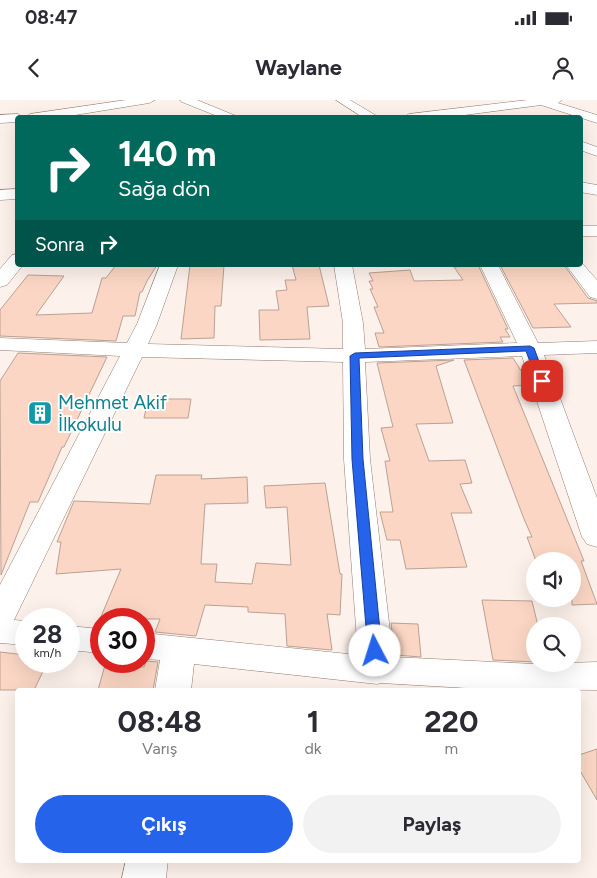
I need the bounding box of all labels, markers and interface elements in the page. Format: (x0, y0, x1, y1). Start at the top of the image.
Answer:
text: 08:47 (25, 6, 77, 29)
icon: back (20, 54, 48, 82)
text: Waylane (255, 54, 342, 81)
icon: person (549, 54, 577, 82)
text: 140 m (118, 133, 216, 175)
icon: right (35, 135, 100, 200)
text: Sağa dön (118, 175, 210, 202)
icon: right (94, 230, 122, 258)
text: Sonra (35, 233, 84, 256)
pin (521, 360, 563, 402)
icon: arrive (528, 367, 556, 395)
place label: Mehmet Akif İlkokulu (58, 391, 167, 436)
building icon: Mehmet Akif İlkokulu (27, 400, 53, 426)
map controls (526, 552, 581, 672)
button: sound (526, 552, 581, 607)
speed limit sign: 30 (90, 608, 155, 673)
button: search (526, 617, 581, 672)
text: 28 (33, 619, 62, 649)
position arrow (348, 624, 400, 676)
text: km/h (34, 646, 61, 660)
text: 08:48 (118, 703, 202, 740)
text: 1 (307, 703, 319, 740)
text: 220 (424, 703, 478, 740)
text: Varış (142, 739, 177, 758)
text: dk (304, 739, 322, 758)
text: m (444, 739, 458, 758)
button: Çıkış (35, 795, 293, 853)
button: Paylaş (303, 795, 561, 853)

